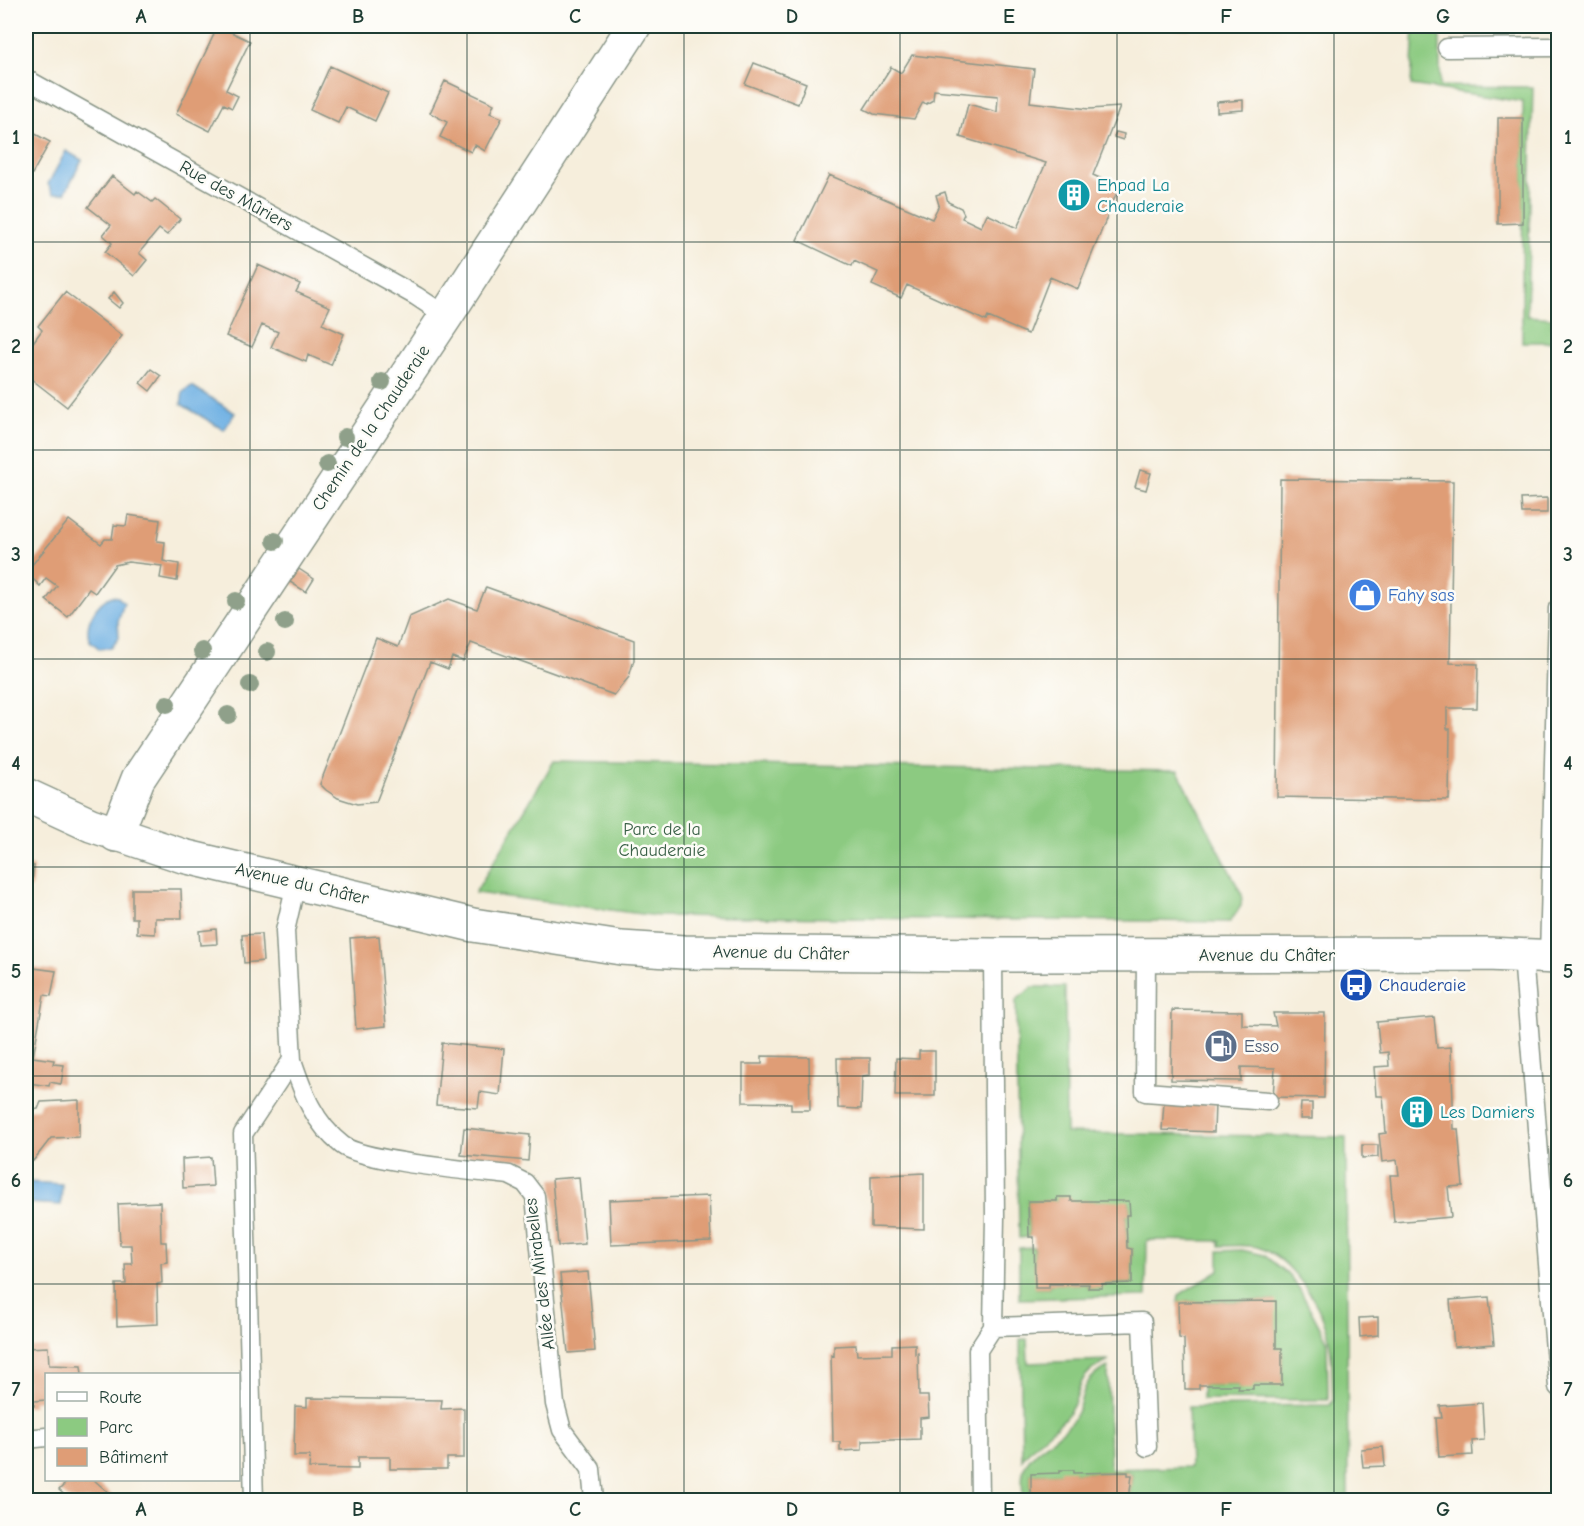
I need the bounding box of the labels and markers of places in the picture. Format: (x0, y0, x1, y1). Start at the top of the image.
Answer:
place label: Ehpad La Chauderaie (1097, 175, 1184, 217)
building icon: Ehpad La Chauderaie (1056, 177, 1092, 213)
shop icon: Fahy sas (1347, 577, 1383, 613)
place label: Fahy sas (1388, 585, 1455, 606)
bus stop icon: Chauderaie (1338, 967, 1374, 1003)
place label: Chauderaie (1379, 975, 1466, 996)
fuel station icon: Esso (1203, 1028, 1239, 1064)
place label: Esso (1244, 1036, 1279, 1057)
building icon: Les Damiers (1399, 1094, 1435, 1130)
place label: Les Damiers (1440, 1102, 1534, 1123)

